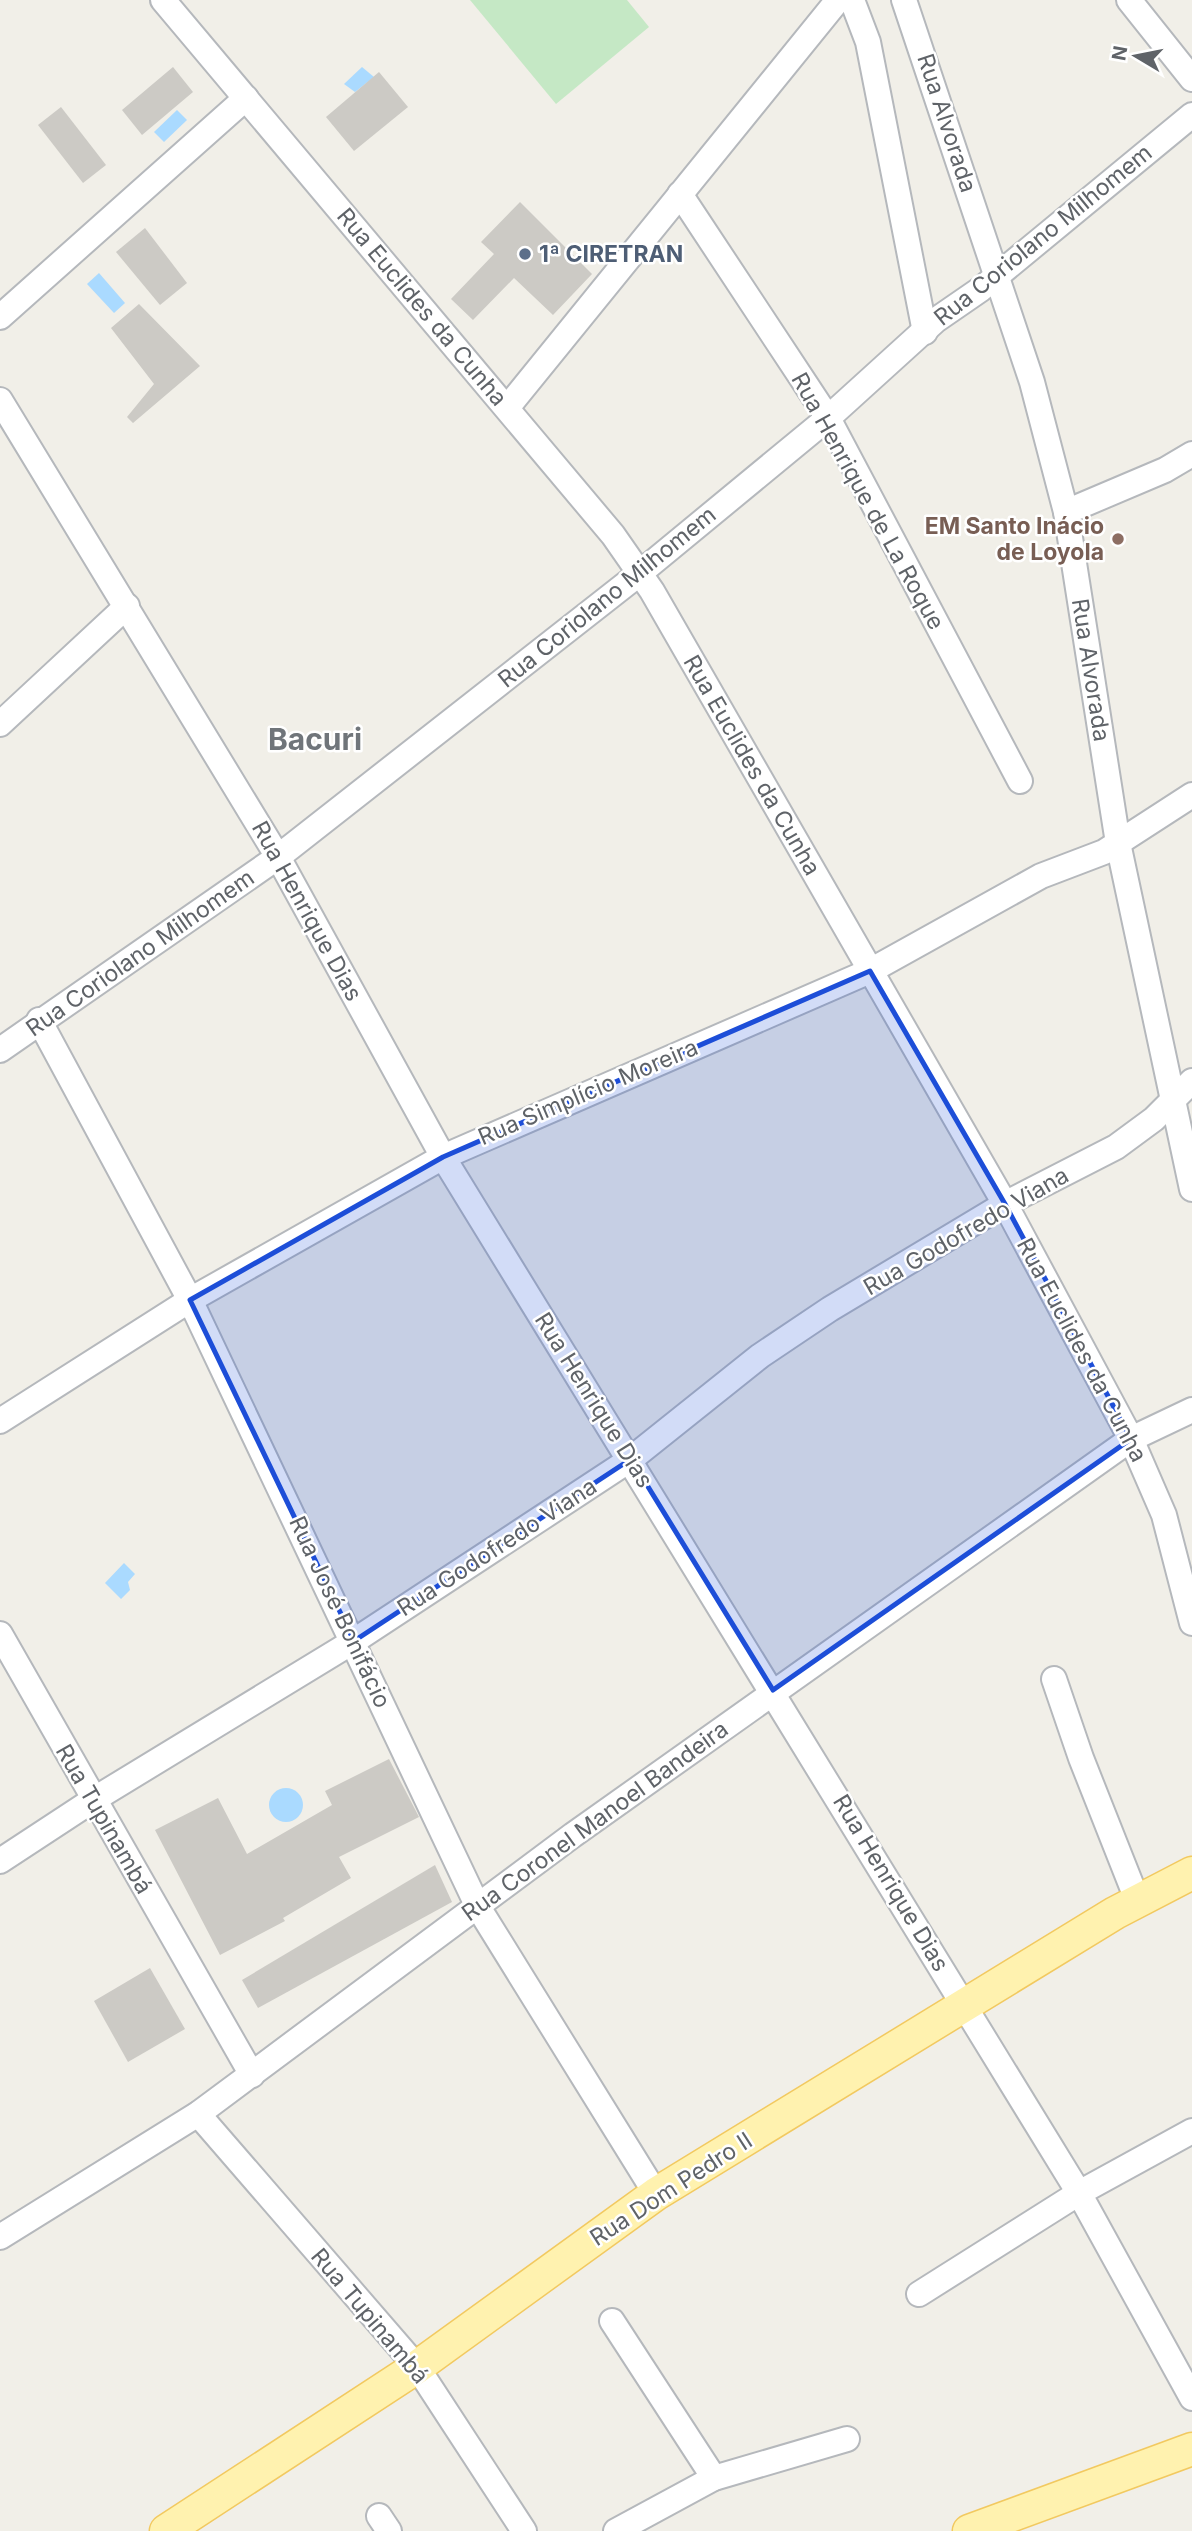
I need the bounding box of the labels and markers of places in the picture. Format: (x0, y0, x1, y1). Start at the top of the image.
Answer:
place label: 1ª CIRETRAN (539, 240, 683, 268)
marker: 1ª CIRETRAN (517, 246, 533, 262)
place label: EM Santo Inácio de Loyola (925, 512, 1104, 566)
marker: EM Santo Inácio de Loyola (1110, 531, 1126, 547)

